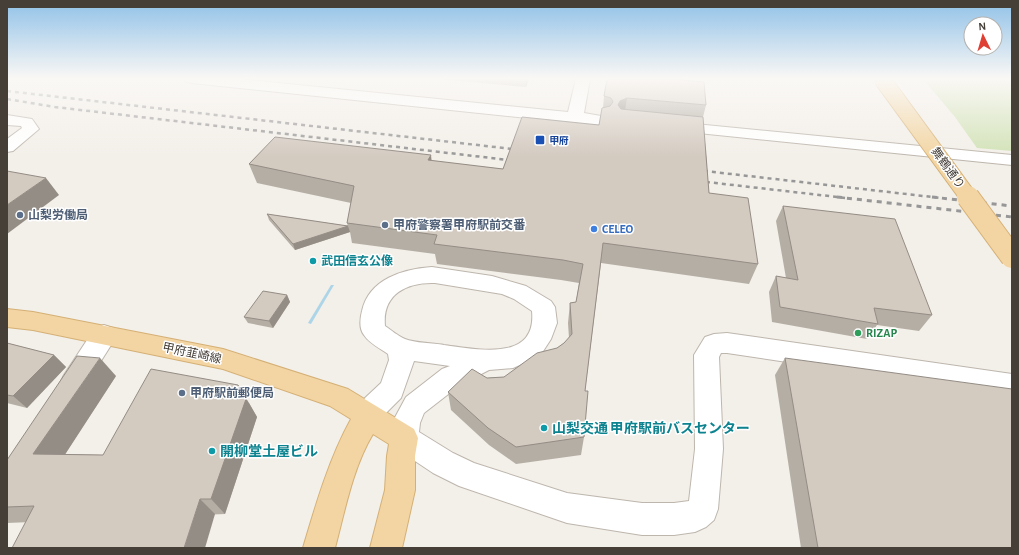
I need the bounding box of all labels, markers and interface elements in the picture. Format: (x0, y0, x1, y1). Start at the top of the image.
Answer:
north arrow (963, 16, 1003, 56)
text: N (978, 21, 986, 32)
marker: 甲府 (534, 134, 546, 146)
place label: 甲府 (549, 136, 569, 146)
street label: 舞鶴通り (929, 144, 968, 191)
place label: 山梨労働局 (28, 208, 88, 221)
marker: 山梨労働局 (15, 210, 25, 220)
place label: 甲府警察署甲府駅前交番 (393, 218, 526, 231)
marker: 甲府警察署甲府駅前交番 (380, 220, 390, 230)
place label: CELEO (602, 223, 633, 235)
marker: CELEO (589, 224, 599, 234)
place label: 武田信玄公像 (321, 254, 393, 267)
marker: 武田信玄公像 (308, 256, 318, 266)
place label: RIZAP (866, 327, 897, 339)
marker: RIZAP (853, 328, 863, 338)
street label: 甲府韮崎線 (161, 340, 223, 365)
place label: 甲府駅前郵便局 (190, 386, 274, 399)
marker: 甲府駅前郵便局 (177, 388, 187, 398)
place label: 山梨交通 甲府駅前バスセンター (552, 420, 750, 436)
marker: 山梨交通 甲府駅前バスセンター (539, 423, 549, 433)
place label: 開柳堂土屋ビル (220, 444, 318, 459)
marker: 開柳堂土屋ビル (207, 446, 217, 456)

